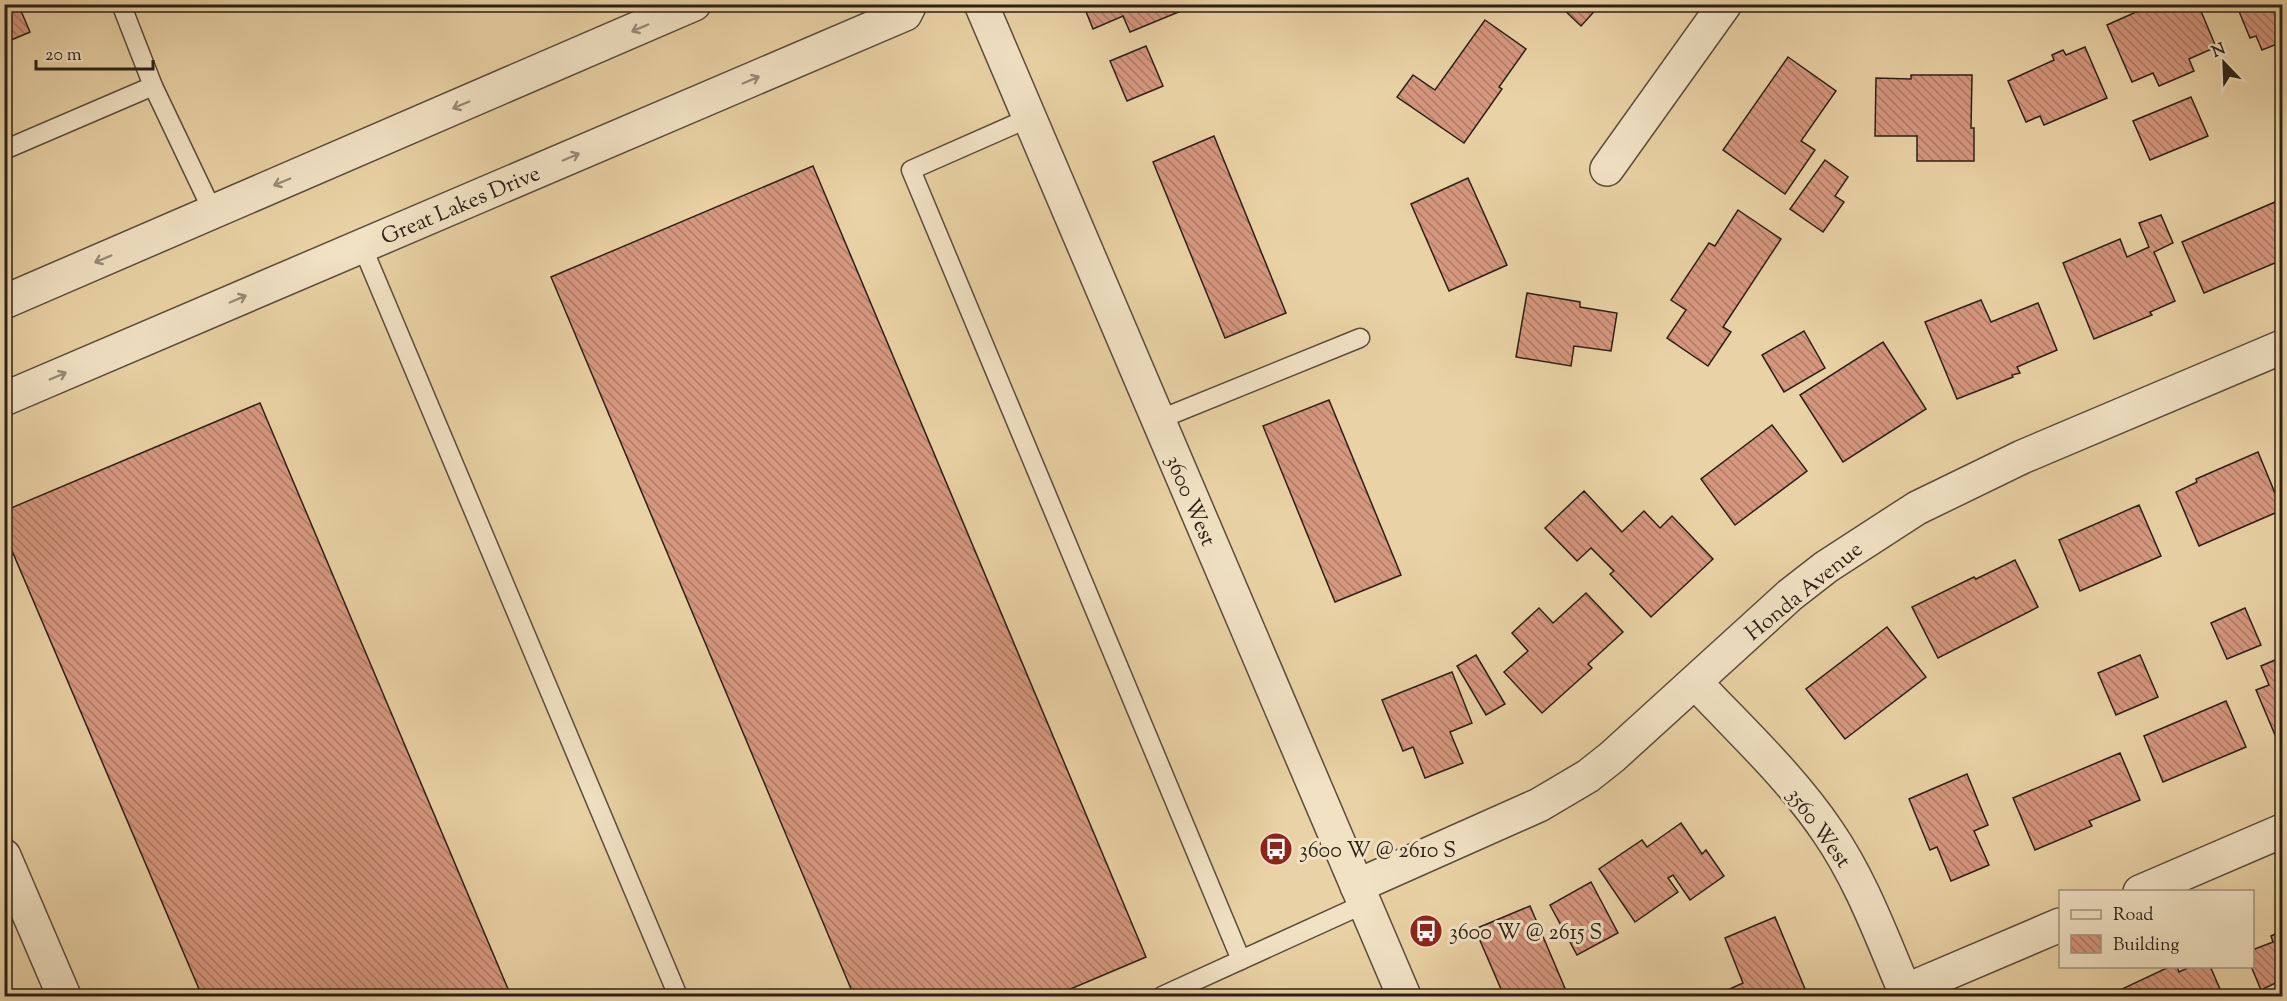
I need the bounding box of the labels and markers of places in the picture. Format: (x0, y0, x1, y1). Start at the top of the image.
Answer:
bus stop icon: 3600 W @ 2610 S (1258, 831, 1294, 867)
place label: 3600 W @ 2610 S (1299, 836, 1456, 868)
bus stop icon: 3600 W @ 2615 S (1408, 913, 1444, 949)
place label: 3600 W @ 2615 S (1449, 918, 1602, 950)

